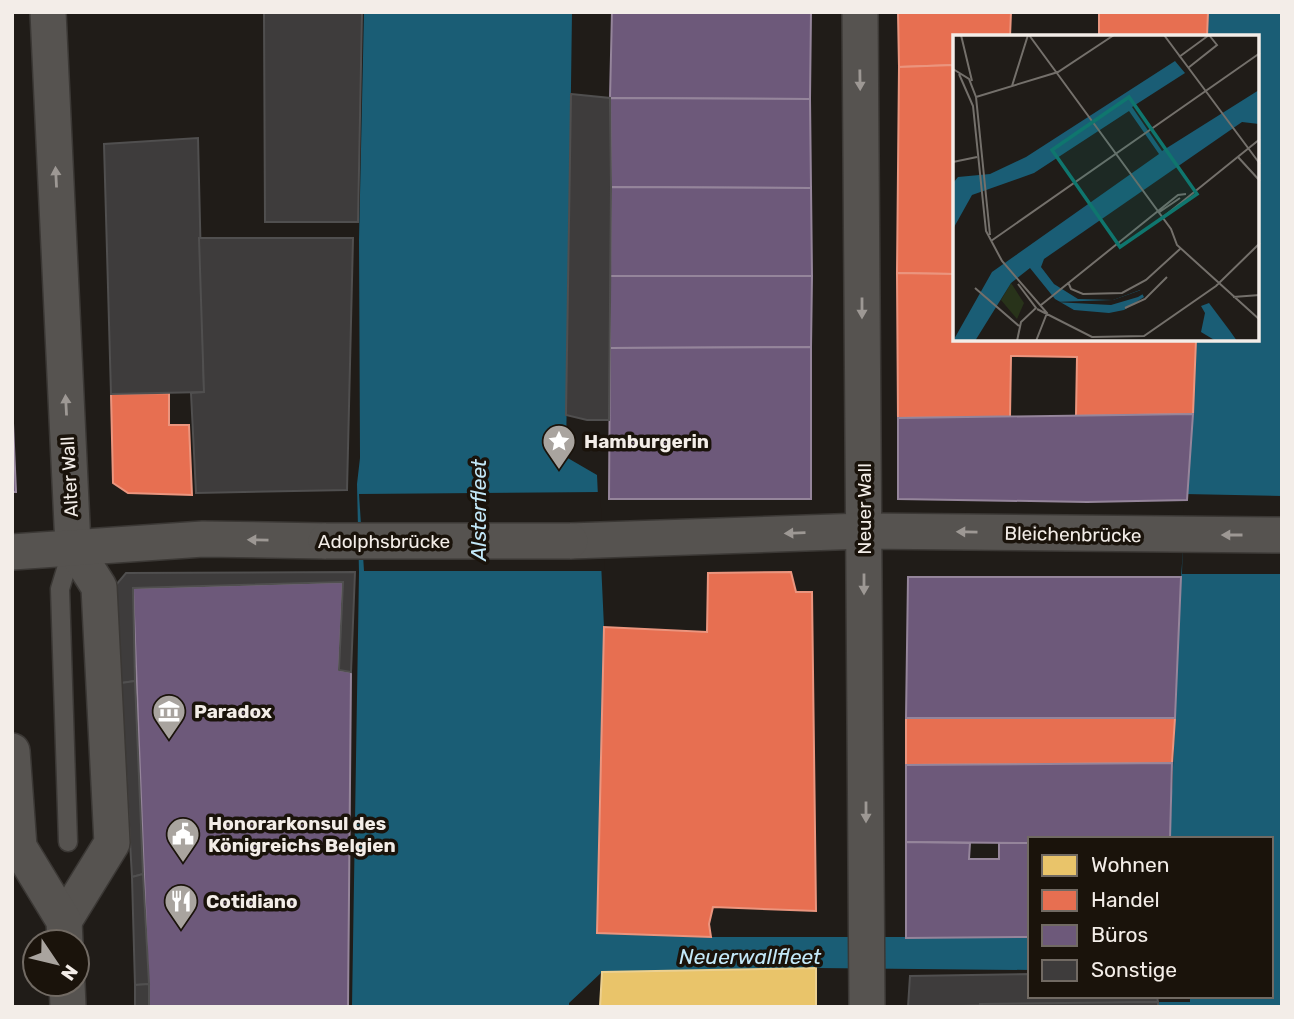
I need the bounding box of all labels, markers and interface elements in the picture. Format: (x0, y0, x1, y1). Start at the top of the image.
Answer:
inset map (953, 35, 1259, 341)
one-way arrow (855, 70, 866, 92)
one-way arrow (50, 166, 61, 188)
one-way arrow (856, 297, 868, 319)
one-way arrow (61, 393, 72, 415)
place icon: Hamburgerin (540, 422, 578, 471)
place label: Hamburgerin (584, 430, 709, 453)
street label: Alter Wall (56, 436, 83, 518)
water label: Alsterfleet (466, 458, 491, 562)
street label: Neuer Wall (853, 463, 876, 555)
street label: Bleichenbrücke (1004, 522, 1142, 547)
one-way arrow (956, 526, 978, 538)
one-way arrow (784, 528, 806, 539)
one-way arrow (1221, 529, 1243, 541)
street label: Adolphsbrücke (318, 530, 450, 553)
one-way arrow (246, 534, 268, 546)
one-way arrow (858, 574, 870, 596)
museum icon: Paradox (150, 692, 188, 741)
place label: Paradox (194, 700, 272, 723)
one-way arrow (860, 801, 872, 823)
place label: Honorarkonsul des Königreichs Belgien (208, 812, 396, 857)
public building icon: Honorarkonsul des Königreichs Belgien (164, 815, 202, 864)
legend (1028, 837, 1273, 998)
text: Wohnen (1091, 852, 1169, 877)
restaurant icon: Cotidiano (162, 882, 200, 931)
text: Handel (1091, 887, 1160, 912)
place label: Cotidiano (206, 890, 298, 913)
text: Büros (1091, 922, 1148, 947)
north arrow (21, 928, 91, 998)
water label: Neuerwallfleet (679, 944, 822, 969)
text: Sonstige (1091, 957, 1177, 982)
text: N (56, 960, 83, 985)

